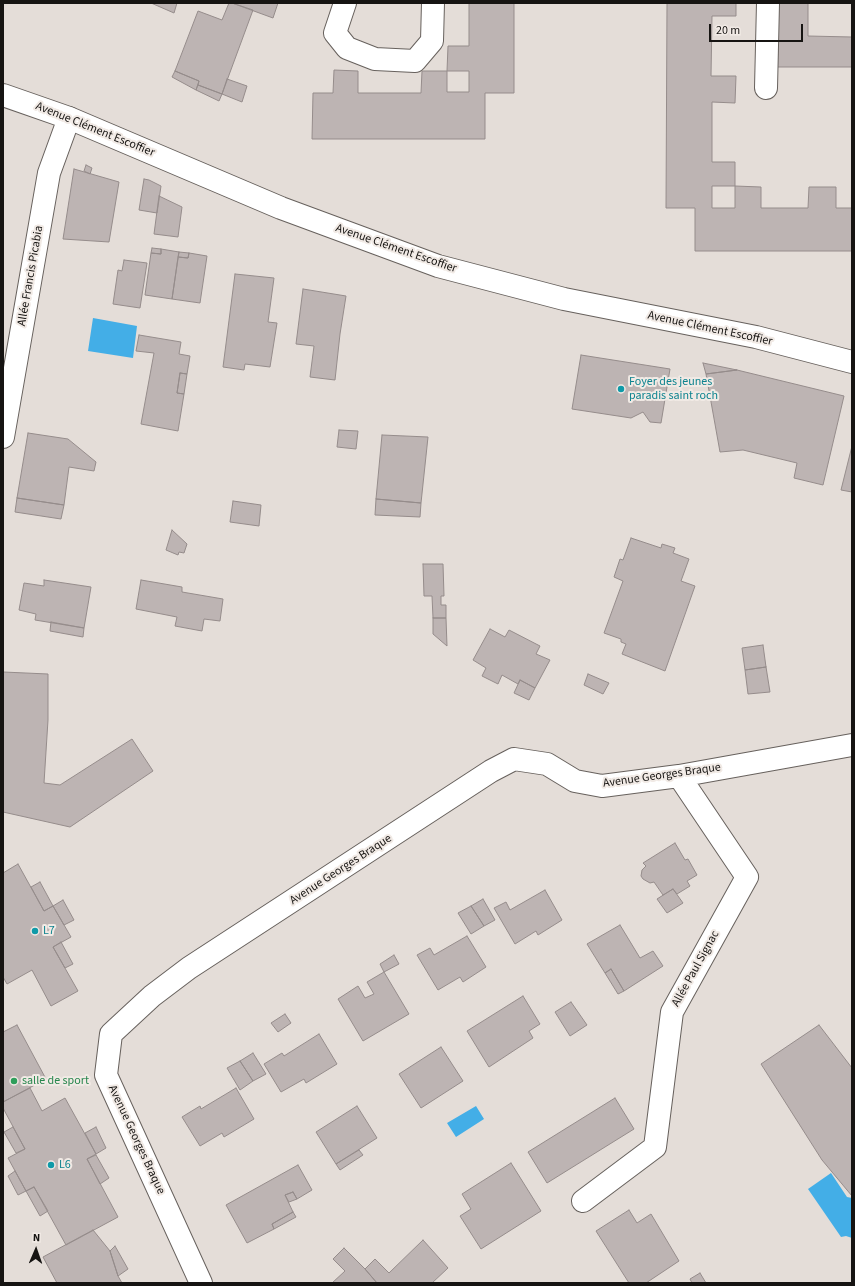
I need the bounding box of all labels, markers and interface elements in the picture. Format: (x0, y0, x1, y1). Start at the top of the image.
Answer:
scale bar (711, 16, 805, 42)
text: 20 m (716, 22, 740, 39)
street label: Avenue Clément Escoffier (33, 99, 157, 161)
street label: Avenue Clément Escoffier (334, 221, 458, 277)
street label: Allée Francis Picabia (15, 225, 47, 327)
street label: Avenue Clément Escoffier (646, 309, 774, 349)
place label: Foyer des jeunes paradis saint roch (629, 375, 718, 403)
marker: Foyer des jeunes paradis saint roch (616, 384, 626, 394)
street label: Avenue Georges Braque (602, 761, 722, 791)
street label: Avenue Georges Braque (287, 832, 395, 908)
place label: L7 (43, 924, 55, 938)
marker: L7 (30, 926, 40, 936)
street label: Allée Paul Signac (669, 928, 723, 1010)
place label: salle de sport (22, 1074, 89, 1088)
marker: salle de sport (9, 1076, 19, 1086)
street label: Avenue Georges Braque (104, 1083, 168, 1197)
place label: L6 (59, 1158, 71, 1172)
marker: L6 (46, 1160, 56, 1170)
north arrow (16, 1230, 56, 1270)
text: N (33, 1230, 40, 1245)

